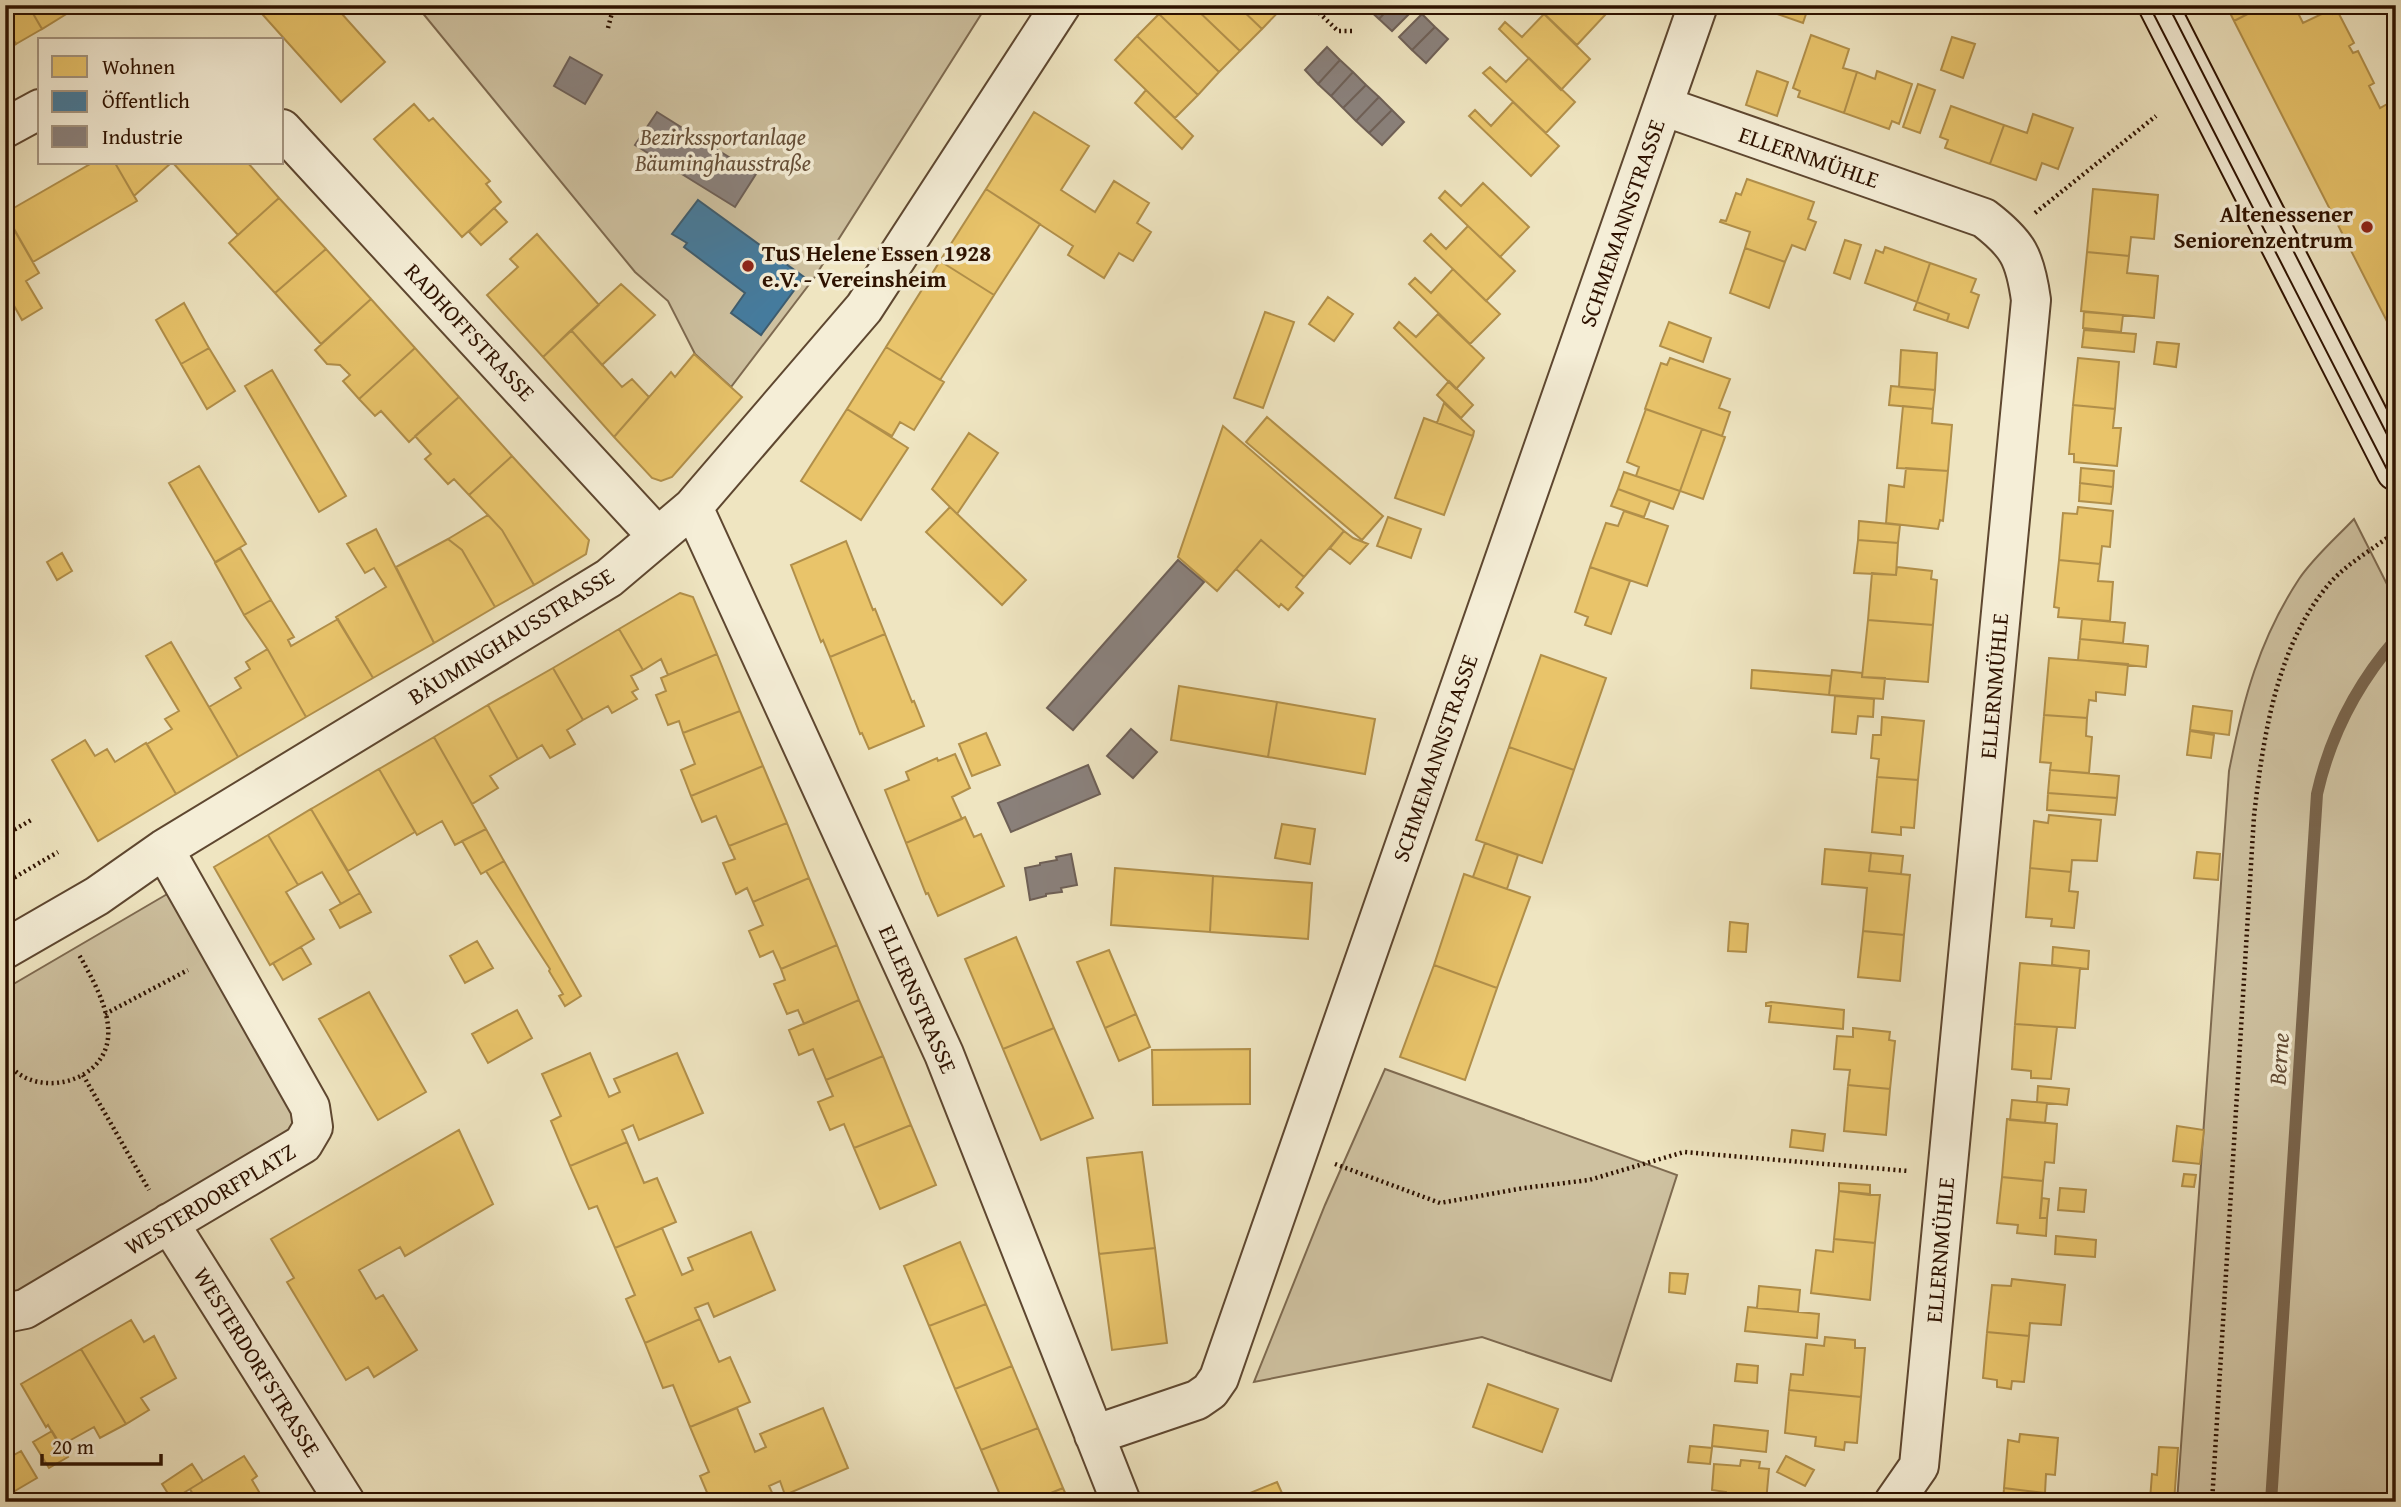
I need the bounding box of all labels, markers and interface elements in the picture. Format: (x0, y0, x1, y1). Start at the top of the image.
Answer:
legend (38, 38, 284, 164)
text: Wohnen (102, 51, 175, 82)
text: Öffentlich (102, 85, 190, 116)
street label: SCHMEMANNSTRASSE (1570, 115, 1673, 331)
street label: ELLERNMÜHLE (1735, 117, 1884, 196)
park label: Bezirkssportanlage Bäuminghausstraße (634, 120, 811, 179)
text: Industrie (102, 121, 183, 152)
place label: Altenessener Seniorenzentrum (2174, 197, 2353, 256)
marker: Altenessener Seniorenzentrum (2359, 219, 2375, 235)
place label: TuS Helene Essen 1928 e.V. - Vereinsheim (762, 236, 991, 295)
street label: RADHOFFSTRASSE (398, 255, 543, 408)
marker: TuS Helene Essen 1928 e.V. - Vereinsheim (740, 258, 756, 274)
street label: BÄUMINGHAUSSTRASSE (402, 559, 620, 712)
street label: ELLERNMÜHLE (1971, 612, 2016, 760)
street label: SCHMEMANNSTRASSE (1383, 650, 1486, 866)
street label: ELLERNSTRASSE (871, 919, 966, 1078)
water label: Berne (2259, 1031, 2298, 1087)
street label: WESTERDORFPLATZ (118, 1134, 301, 1263)
street label: ELLERNMÜHLE (1917, 1176, 1962, 1324)
street label: WESTERDORFSTRASSE (186, 1261, 329, 1463)
scale bar (42, 1423, 161, 1467)
text: 20 m (52, 1431, 94, 1462)

